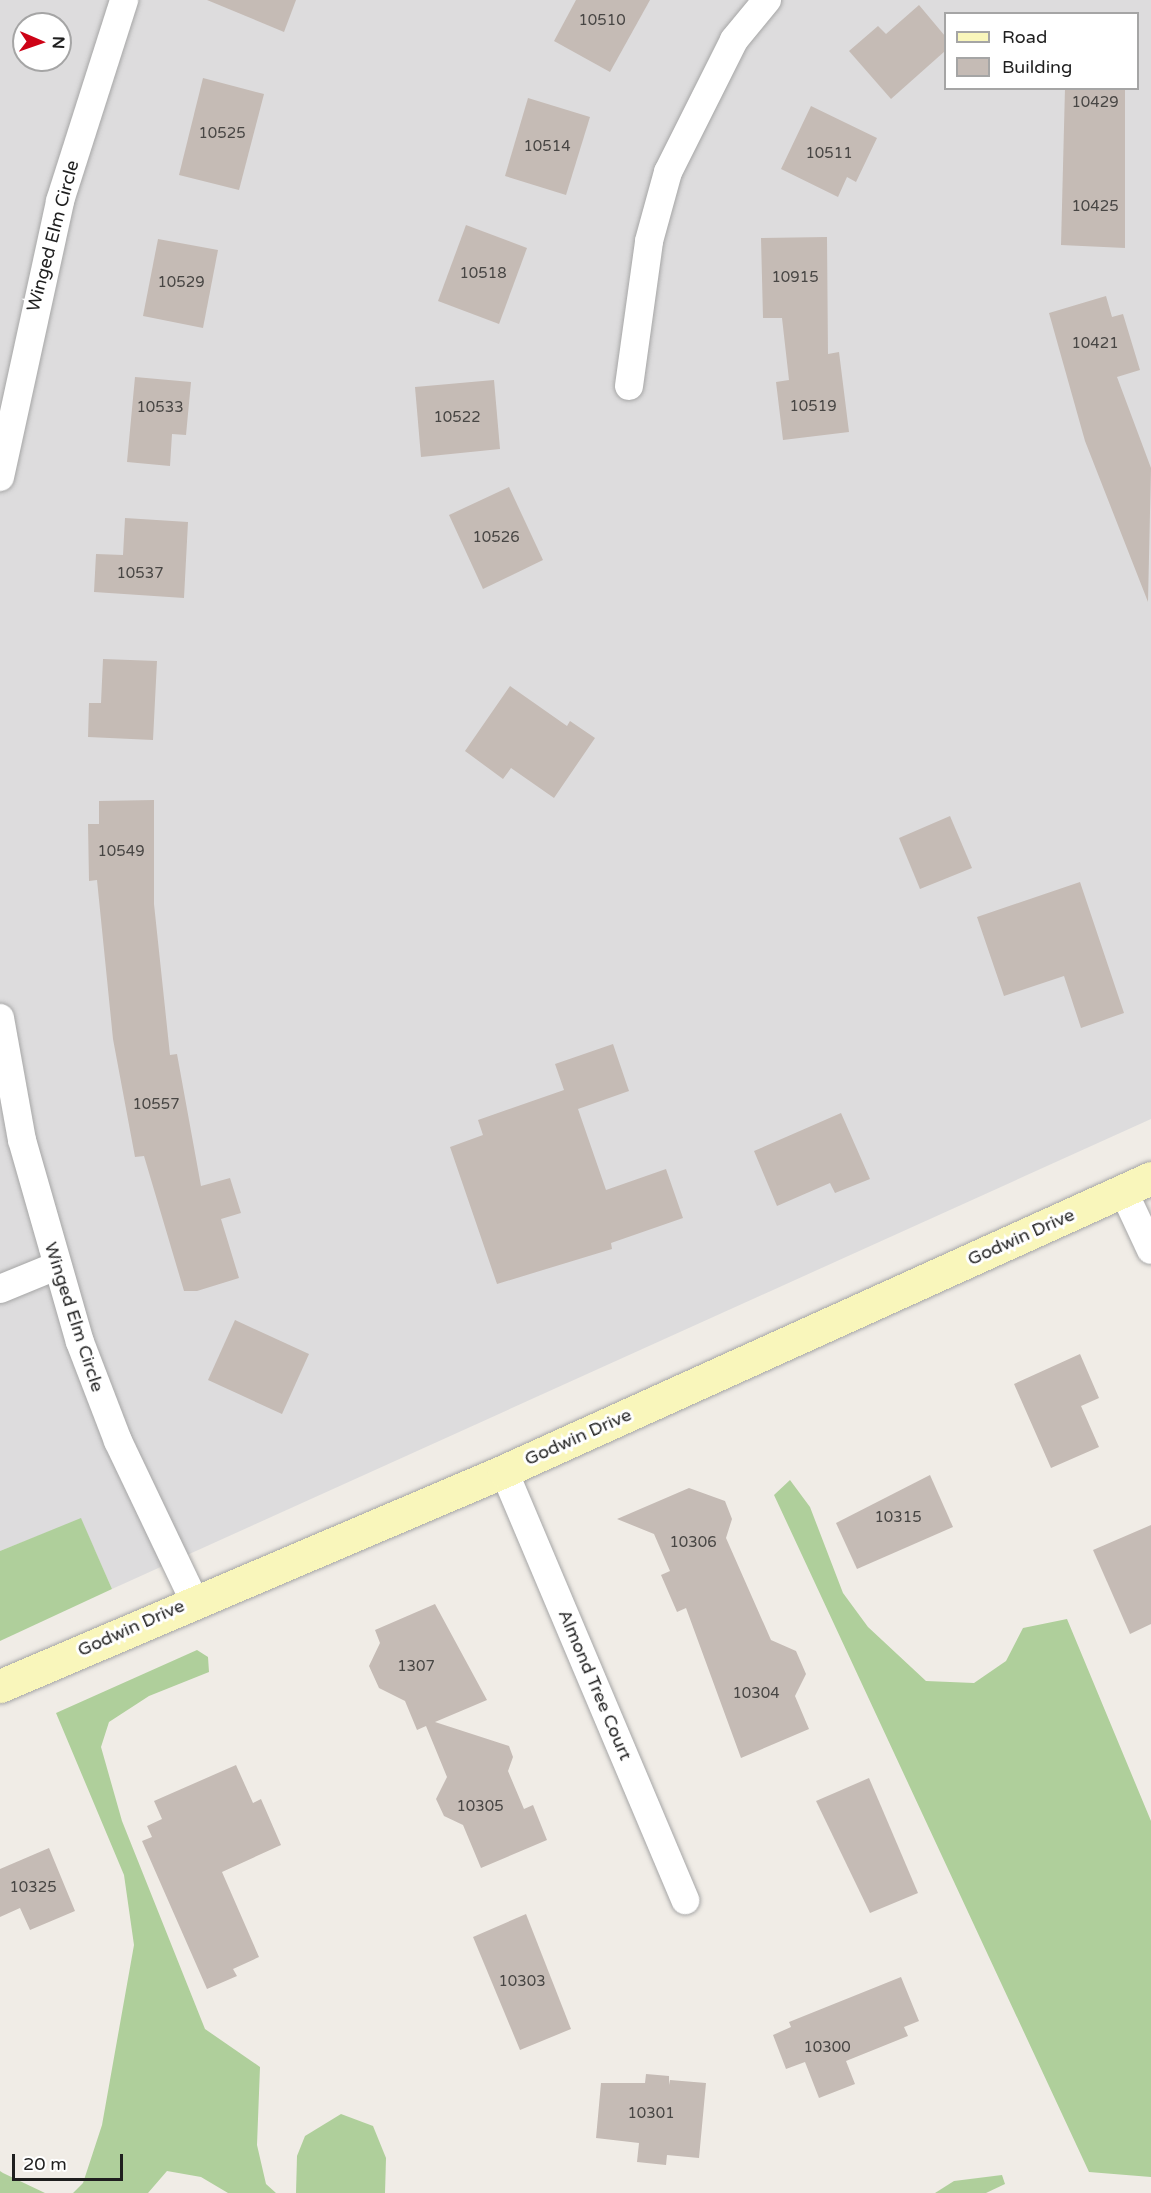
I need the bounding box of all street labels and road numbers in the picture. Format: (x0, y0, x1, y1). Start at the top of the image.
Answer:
street label: Winged Elm Circle (22, 158, 84, 314)
street label: Godwin Drive (964, 1204, 1078, 1270)
street label: Winged Elm Circle (40, 1239, 108, 1395)
street label: Godwin Drive (521, 1404, 635, 1470)
street label: Godwin Drive (74, 1595, 188, 1661)
street label: Almond Tree Court (553, 1606, 637, 1764)

